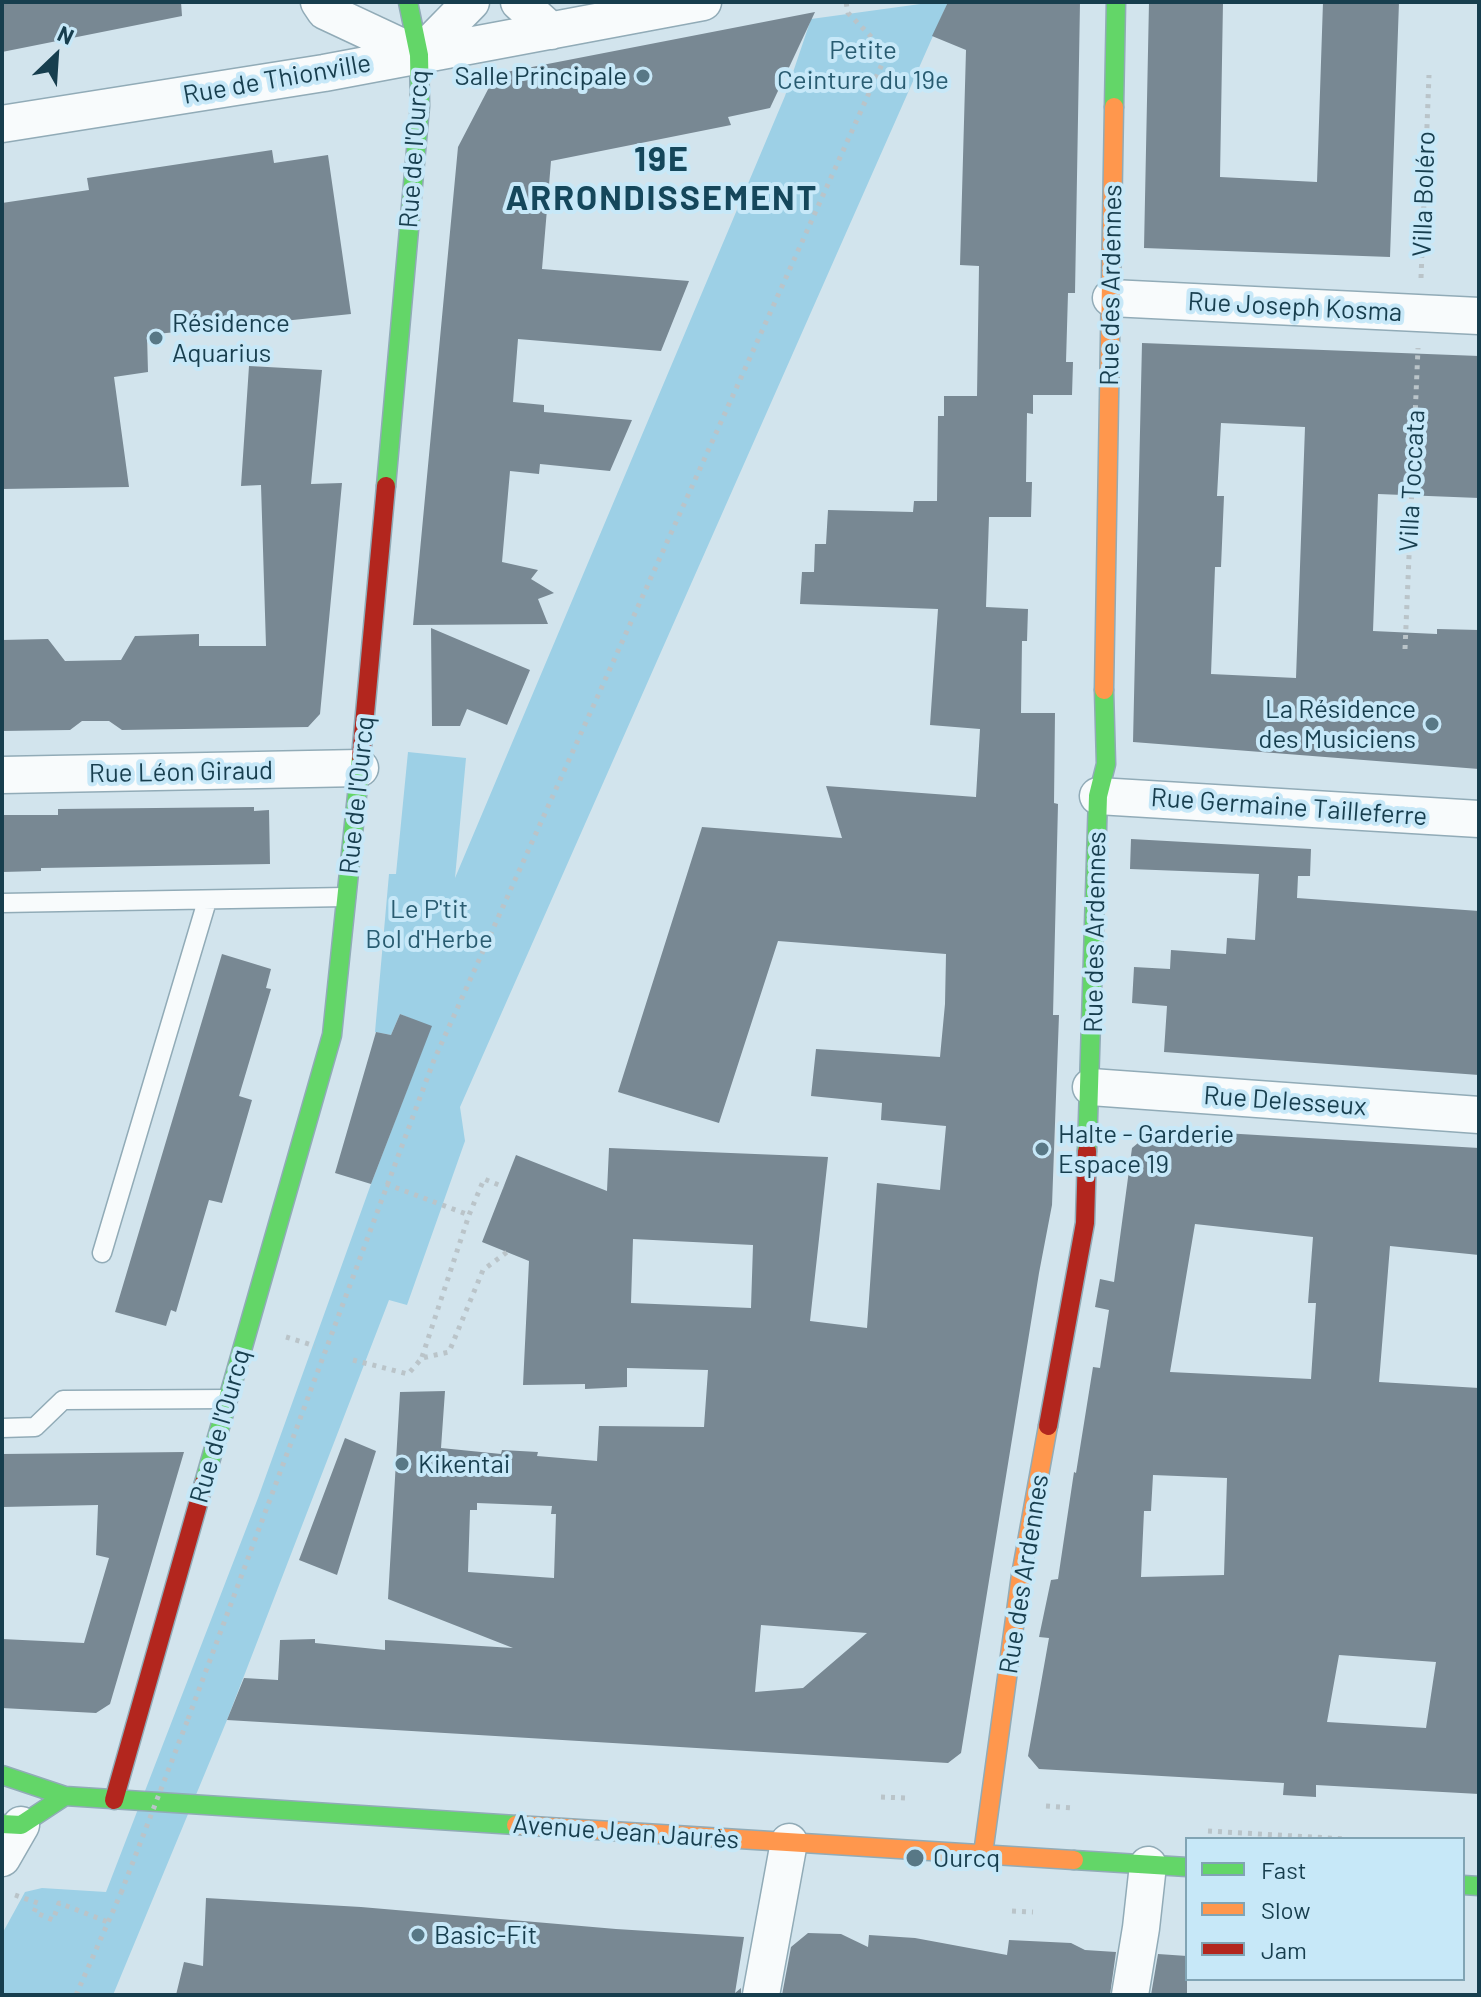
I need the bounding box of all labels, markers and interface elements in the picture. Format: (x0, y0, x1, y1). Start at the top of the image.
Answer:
north arrow (16, 16, 96, 96)
text: N (54, 19, 78, 49)
park label: Petite Ceinture du 19e (777, 34, 949, 96)
street label: Rue de Thionville (181, 47, 373, 111)
place label: Salle Principale (455, 60, 627, 92)
marker: Salle Principale (634, 67, 652, 85)
street label: Rue de l'Ourcq (393, 69, 435, 229)
street label: Villa Boléro (1406, 130, 1442, 258)
district label: 19E ARRONDISSEMENT (505, 140, 819, 220)
street label: Rue des Ardennes (1094, 184, 1128, 386)
street label: Rue Joseph Kosma (1187, 286, 1403, 328)
place label: Résidence Aquarius (172, 307, 290, 368)
marker: Résidence Aquarius (147, 329, 165, 347)
street label: Villa Toccata (1393, 409, 1431, 553)
place label: La Résidence des Musiciens (1258, 693, 1416, 754)
street label: Rue de l'Ourcq (333, 714, 381, 876)
marker: La Résidence des Musiciens (1423, 715, 1441, 733)
street label: Rue Léon Giraud (89, 755, 273, 789)
street label: Rue Germaine Tailleferre (1150, 782, 1428, 832)
street label: Rue des Ardennes (1078, 831, 1112, 1033)
park label: Le P'tit Bol d'Herbe (365, 893, 493, 954)
street label: Rue Delesseux (1202, 1080, 1368, 1122)
place label: Halte - Garderie Espace 19 (1058, 1118, 1234, 1180)
marker: Halte - Garderie Espace 19 (1033, 1140, 1051, 1158)
street label: Rue de l'Ourcq (183, 1345, 257, 1507)
place label: Kikentai (418, 1448, 510, 1480)
marker: Kikentai (393, 1455, 411, 1473)
street label: Rue des Ardennes (993, 1472, 1055, 1676)
street label: Avenue Jean Jaurès (512, 1809, 740, 1855)
legend (1185, 1837, 1465, 1981)
place label: Ourcq (933, 1842, 1000, 1874)
marker: Ourcq (904, 1847, 926, 1869)
text: Fast (1261, 1855, 1306, 1884)
text: Slow (1261, 1895, 1310, 1924)
place label: Basic-Fit (434, 1919, 537, 1951)
marker: Basic-Fit (409, 1926, 427, 1944)
text: Jam (1261, 1935, 1307, 1964)

